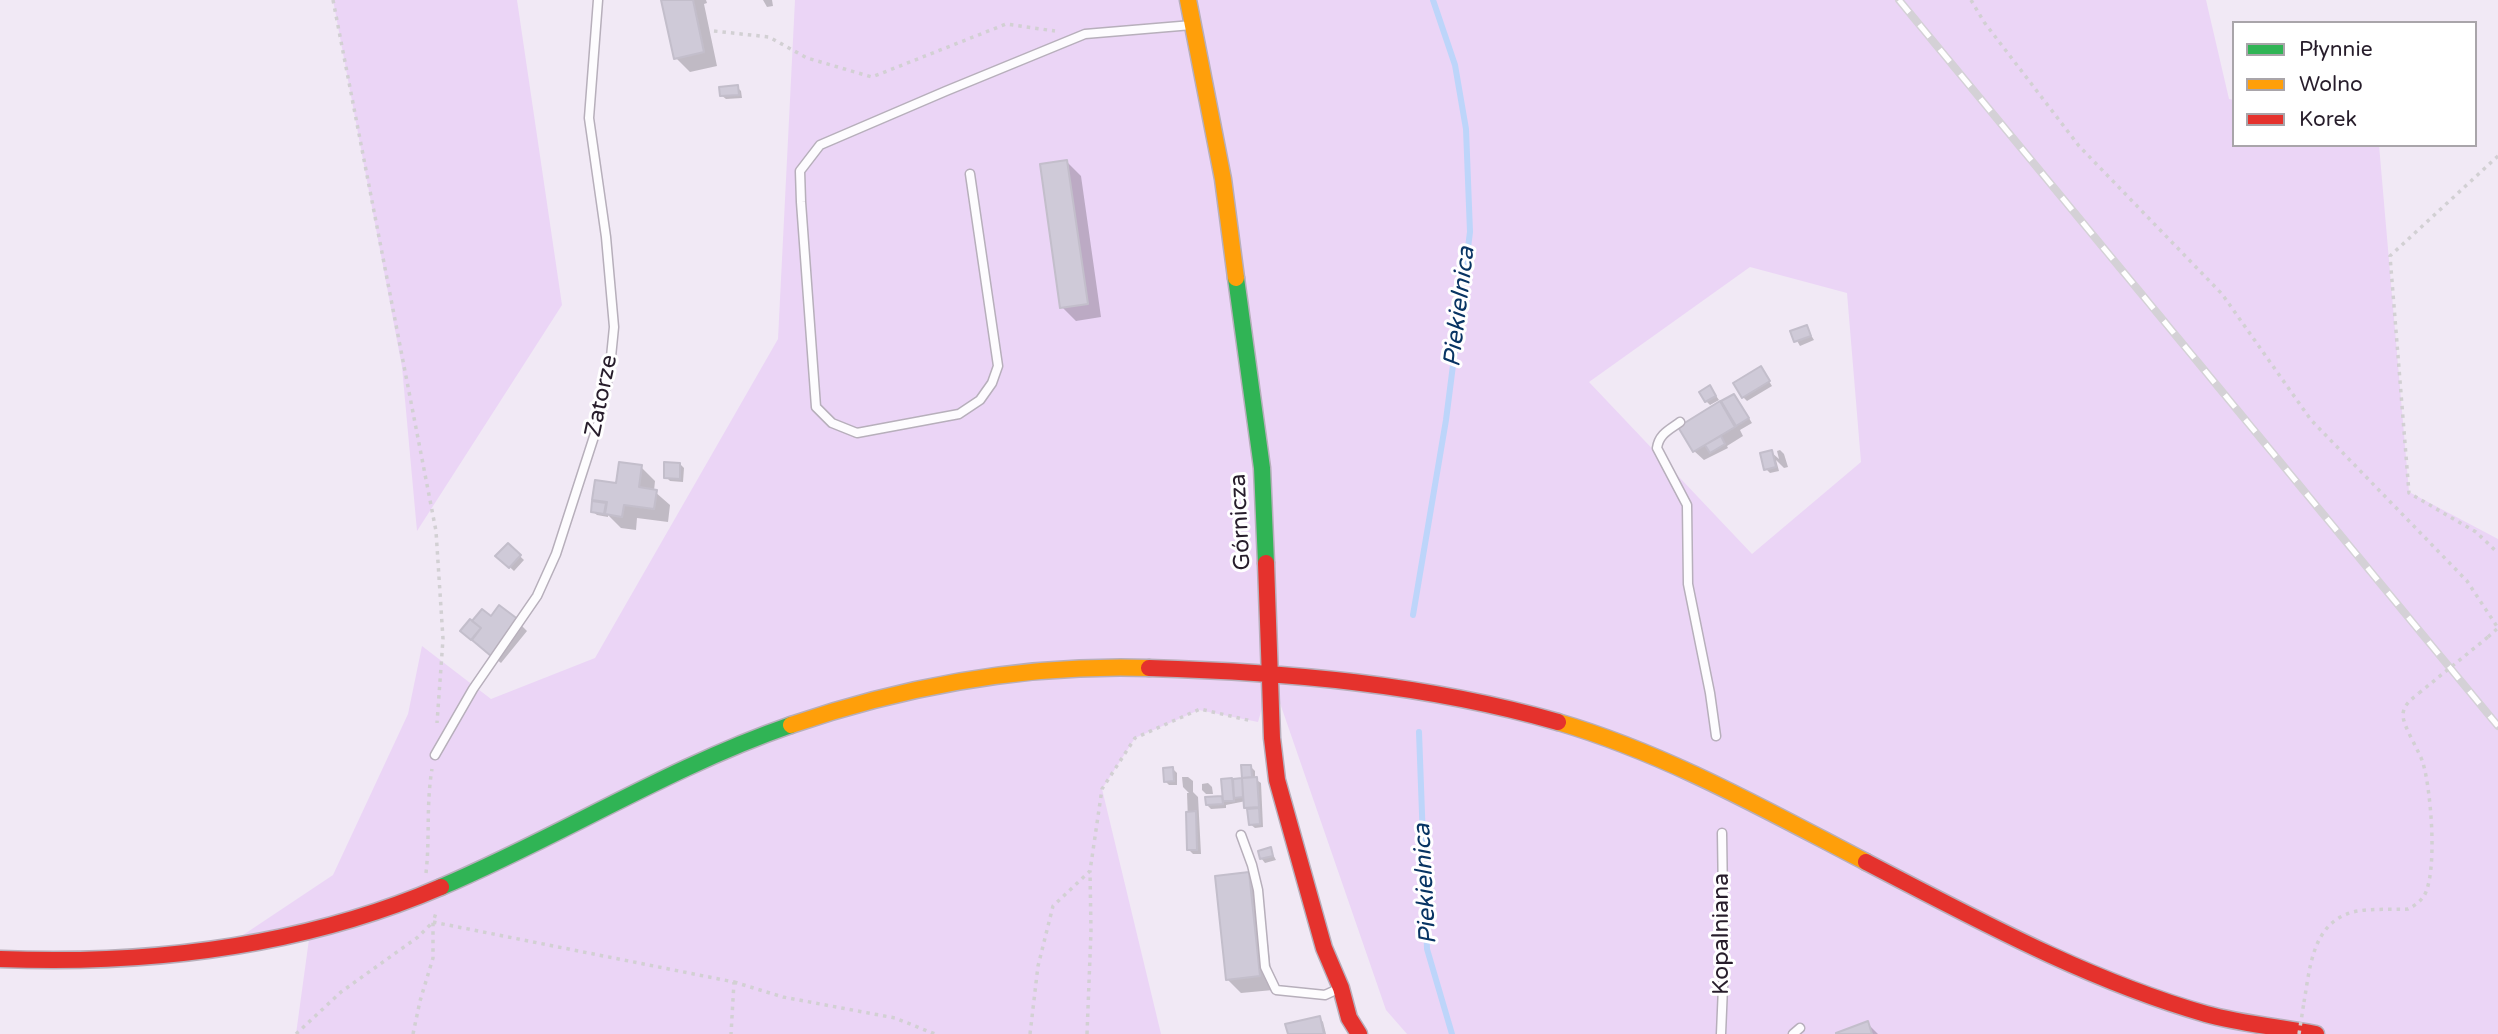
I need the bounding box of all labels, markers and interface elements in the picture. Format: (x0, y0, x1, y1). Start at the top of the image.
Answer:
legend (2232, 21, 2477, 147)
text: Płynnie (2299, 37, 2373, 62)
text: Wolno (2299, 72, 2363, 97)
text: Korek (2299, 107, 2357, 132)
water label: Piekielnica (1438, 245, 1482, 369)
street label: Zatorze (580, 352, 624, 440)
street label: Górnicza (1225, 473, 1257, 571)
water label: Piekielnica (1408, 823, 1444, 945)
street label: Kopalniana (1708, 873, 1736, 995)

